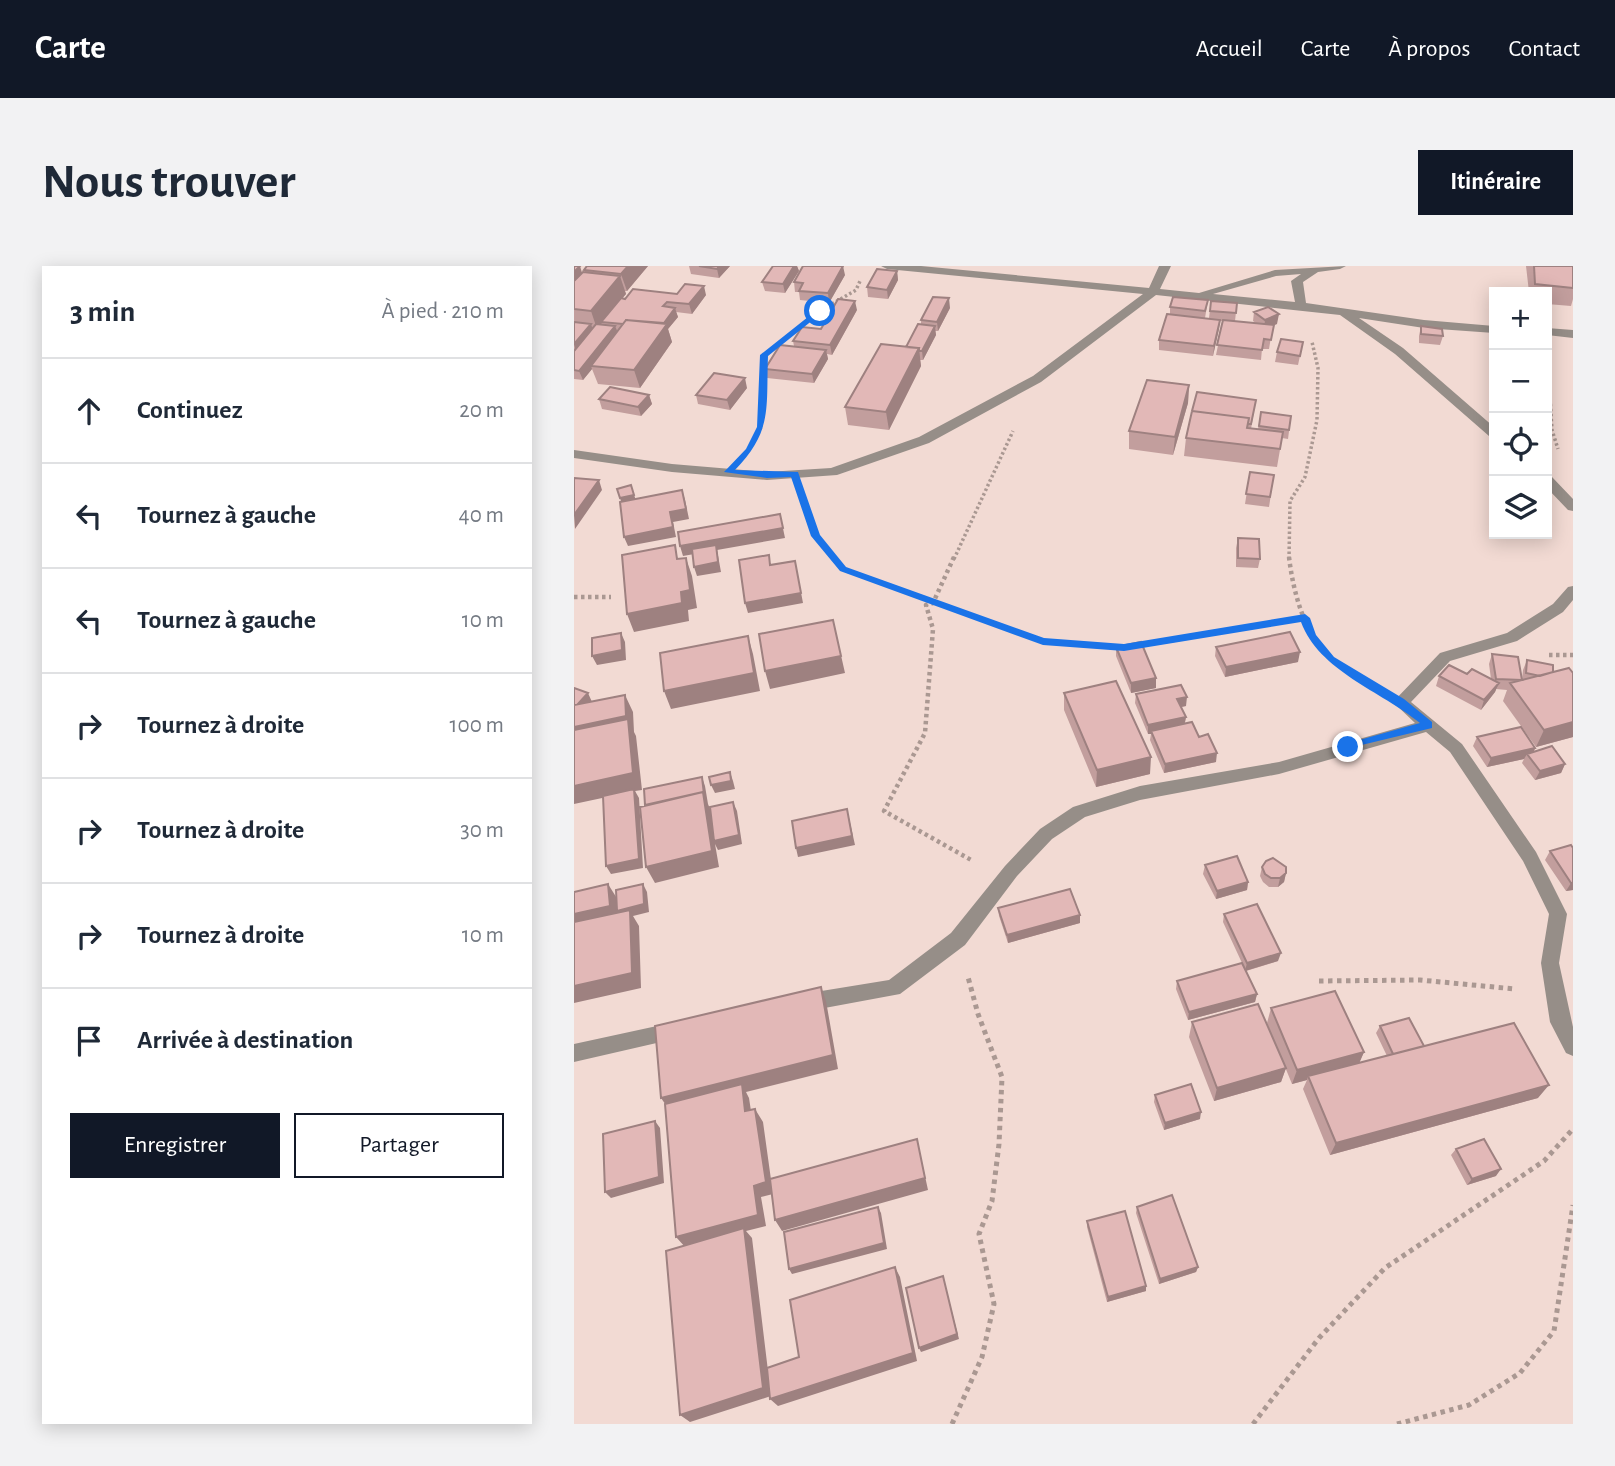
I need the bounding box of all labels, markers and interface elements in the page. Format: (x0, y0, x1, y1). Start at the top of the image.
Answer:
text: Carte (35, 32, 106, 65)
text: Accueil (1196, 37, 1263, 61)
text: Carte (1301, 37, 1350, 61)
text: À propos (1388, 37, 1470, 61)
text: Contact (1508, 37, 1580, 61)
button: Itinéraire (1418, 150, 1573, 215)
text: Nous trouver (42, 158, 296, 207)
map controls (1489, 287, 1552, 539)
button: + (1489, 287, 1552, 350)
route start (804, 295, 835, 326)
text: 3 min (70, 297, 135, 327)
text: À pied · 210 m (382, 300, 504, 323)
button: − (1489, 350, 1552, 413)
icon: ahead (70, 392, 108, 430)
text: Continuez (137, 397, 243, 423)
text: 20 m (459, 399, 504, 422)
button: locate (1489, 413, 1552, 476)
button: layers (1489, 476, 1552, 539)
icon: left (70, 497, 108, 535)
text: Tournez à gauche (137, 502, 316, 528)
text: 40 m (459, 504, 504, 527)
icon: left (70, 602, 108, 640)
text: Tournez à gauche (137, 607, 316, 633)
text: 10 m (462, 609, 504, 632)
icon: right (70, 707, 108, 745)
text: Tournez à droite (137, 712, 304, 738)
text: 100 m (450, 714, 504, 737)
route end (1332, 731, 1363, 762)
icon: right (70, 812, 108, 850)
text: Tournez à droite (137, 817, 304, 843)
text: 30 m (460, 819, 504, 842)
icon: right (70, 917, 108, 955)
text: Tournez à droite (137, 922, 304, 948)
text: 10 m (462, 924, 504, 947)
icon: arrive (70, 1022, 108, 1060)
text: Arrivée à destination (137, 1027, 353, 1053)
button: Enregistrer (70, 1113, 280, 1178)
button: Partager (294, 1113, 504, 1178)

